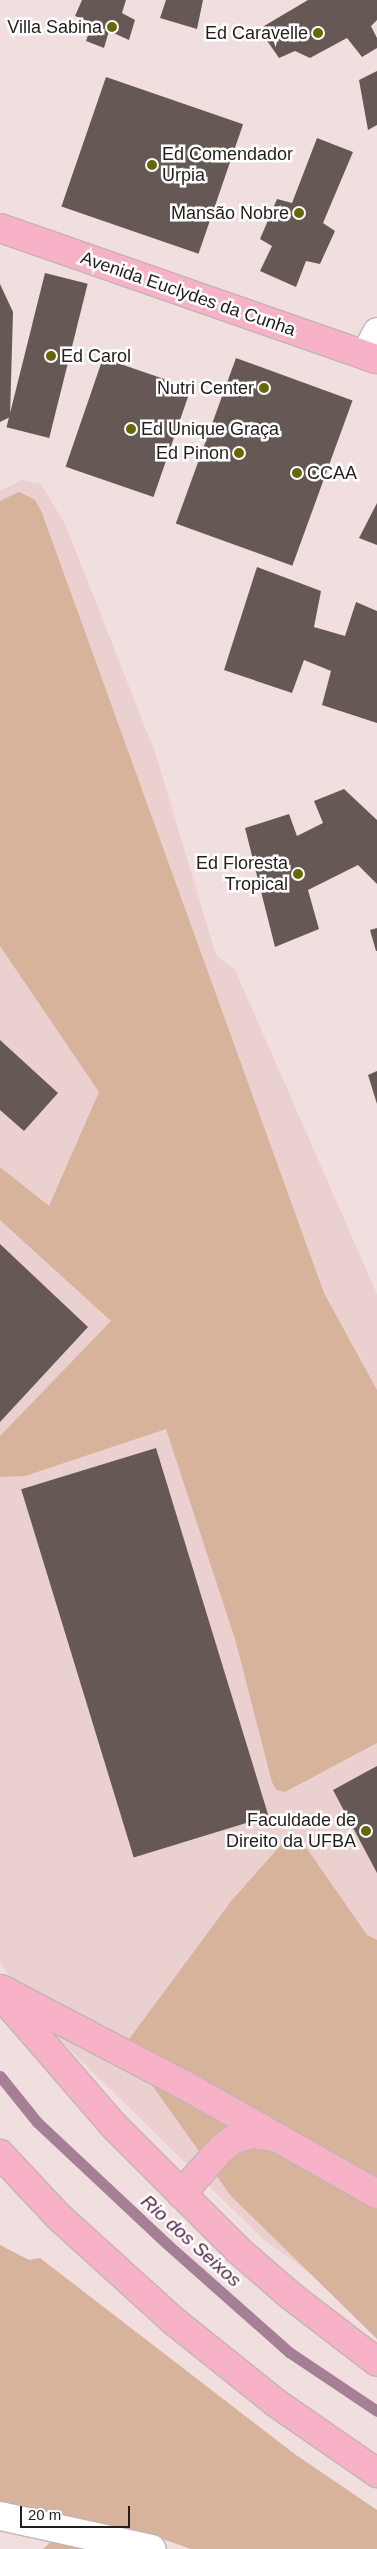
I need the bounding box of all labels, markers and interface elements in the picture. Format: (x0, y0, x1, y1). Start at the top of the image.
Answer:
place label: Villa Sabina (7, 16, 102, 38)
marker: Villa Sabina (106, 21, 118, 33)
place label: Ed Caravelle (205, 22, 308, 44)
marker: Ed Caravelle (312, 27, 324, 39)
place label: Ed Comendador Urpia (162, 144, 293, 186)
marker: Ed Comendador Urpia (146, 159, 158, 171)
place label: Mansão Nobre (171, 202, 289, 224)
marker: Mansão Nobre (293, 207, 305, 219)
street label: Avenida Euclydes da Cunha (78, 247, 298, 341)
place label: Ed Carol (61, 345, 131, 367)
marker: Ed Carol (45, 350, 57, 362)
place label: Nutri Center (157, 377, 254, 399)
marker: Nutri Center (258, 382, 270, 394)
place label: Ed Unique Graça (141, 418, 279, 440)
marker: Ed Unique Graça (125, 423, 137, 435)
place label: Ed Pinon (156, 442, 229, 464)
marker: Ed Pinon (233, 447, 245, 459)
place label: CCAA (307, 462, 357, 484)
marker: CCAA (291, 467, 303, 479)
place label: Ed Floresta Tropical (196, 853, 288, 896)
marker: Ed Floresta Tropical (292, 868, 304, 880)
place label: Faculdade de Direito da UFBA (226, 1810, 356, 1852)
marker: Faculdade de Direito da UFBA (360, 1825, 372, 1837)
water label: Rio dos Seixos (136, 2190, 246, 2292)
scale bar (22, 2496, 132, 2528)
text: 20 m (28, 2506, 61, 2523)

